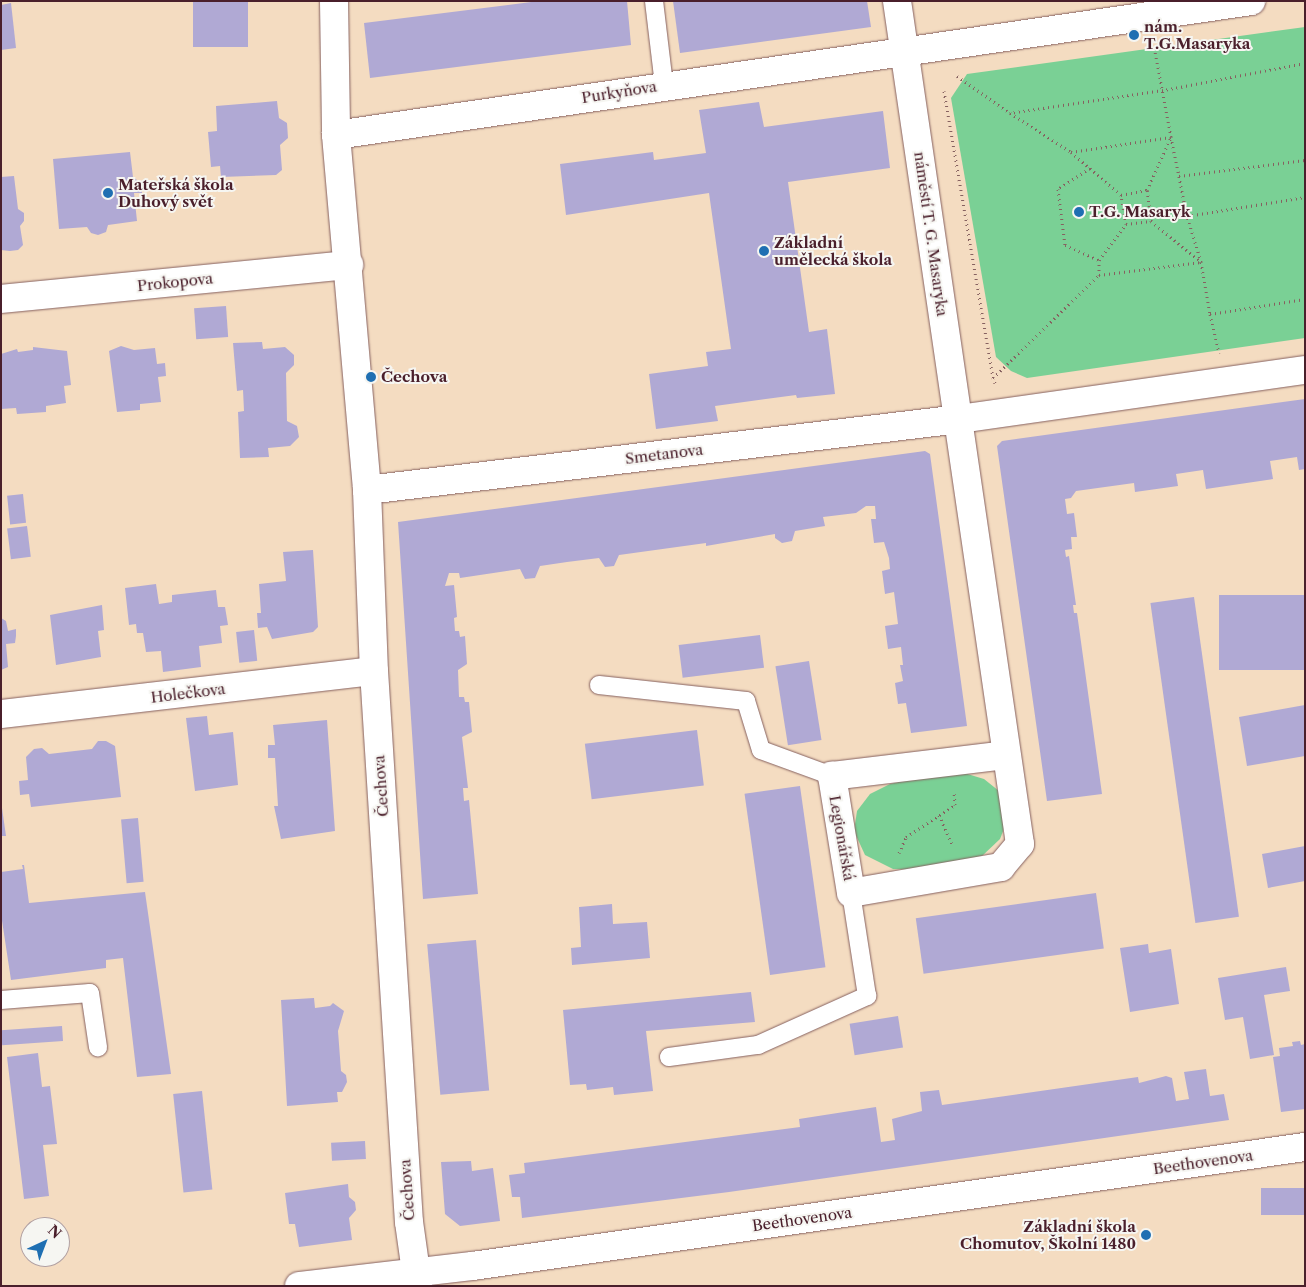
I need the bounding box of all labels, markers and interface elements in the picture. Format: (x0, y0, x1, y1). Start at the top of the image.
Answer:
place label: nám. T.G.Masaryka (1144, 17, 1250, 52)
marker: nám. T.G.Masaryka (1128, 29, 1140, 41)
street label: Purkyňova (580, 77, 658, 107)
street label: náměstí T. G. Masaryka (911, 150, 951, 318)
place label: Mateřská škola Duhový svět (118, 175, 234, 210)
marker: Mateřská škola Duhový svět (102, 187, 114, 199)
place label: T.G. Masaryk (1089, 203, 1191, 221)
marker: T.G. Masaryk (1073, 206, 1085, 218)
place label: Základní umělecká škola (774, 233, 892, 268)
marker: Základní umělecká škola (758, 245, 770, 257)
street label: Prokopova (136, 269, 214, 295)
place label: Čechova (381, 368, 447, 386)
marker: Čechova (365, 371, 377, 383)
street label: Smetanova (624, 440, 704, 468)
street label: Holečkova (150, 679, 226, 707)
street label: Čechova (370, 755, 392, 817)
street label: Legionářská (826, 794, 858, 882)
street label: Beethovenova (1152, 1146, 1254, 1178)
street label: Čechova (396, 1159, 418, 1221)
street label: Beethovenova (751, 1203, 853, 1235)
north arrow (20, 1217, 70, 1267)
place label: Základní škola Chomutov, Školní 1480 (960, 1217, 1136, 1252)
text: N (44, 1221, 65, 1242)
marker: Základní škola Chomutov, Školní 1480 (1140, 1229, 1152, 1241)

